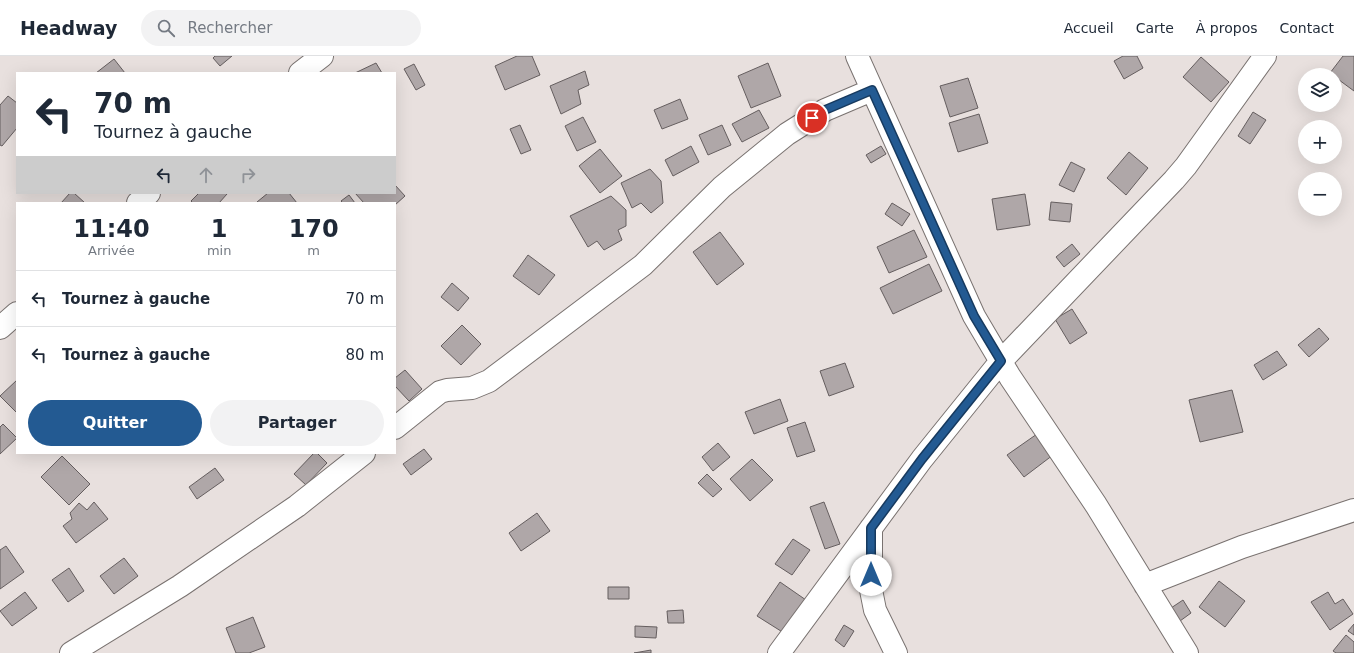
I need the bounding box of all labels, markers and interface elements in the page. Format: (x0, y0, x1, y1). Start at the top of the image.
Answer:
search box (141, 10, 421, 46)
text: Headway (20, 17, 117, 39)
icon: search (155, 17, 177, 39)
text: Rechercher (187, 19, 272, 37)
text: Accueil (1064, 20, 1114, 36)
text: Carte (1136, 20, 1174, 36)
text: À propos (1196, 20, 1258, 36)
text: Contact (1280, 20, 1334, 36)
map controls (1298, 68, 1342, 216)
button: layers (1298, 68, 1342, 112)
text: 70 m (94, 87, 172, 120)
icon: left (28, 88, 80, 140)
pin (795, 101, 829, 135)
icon: arrive (801, 107, 823, 129)
button: + (1298, 120, 1342, 164)
text: Tournez à gauche (94, 121, 252, 142)
icon: left (153, 164, 175, 186)
icon: ahead (195, 164, 217, 186)
icon: right (237, 164, 259, 186)
button: − (1298, 172, 1342, 216)
text: 11:40 (73, 215, 150, 243)
text: 1 (211, 215, 227, 243)
text: 170 (289, 215, 339, 243)
text: Arrivée (88, 243, 135, 258)
text: min (207, 243, 231, 258)
text: m (307, 243, 320, 258)
icon: left (28, 288, 50, 310)
text: Tournez à gauche (62, 290, 210, 308)
text: 70 m (346, 290, 384, 308)
icon: left (28, 344, 50, 366)
text: Tournez à gauche (62, 346, 210, 364)
text: 80 m (346, 346, 384, 364)
button: Quitter (28, 400, 202, 446)
button: Partager (210, 400, 384, 446)
position arrow (850, 554, 892, 596)

